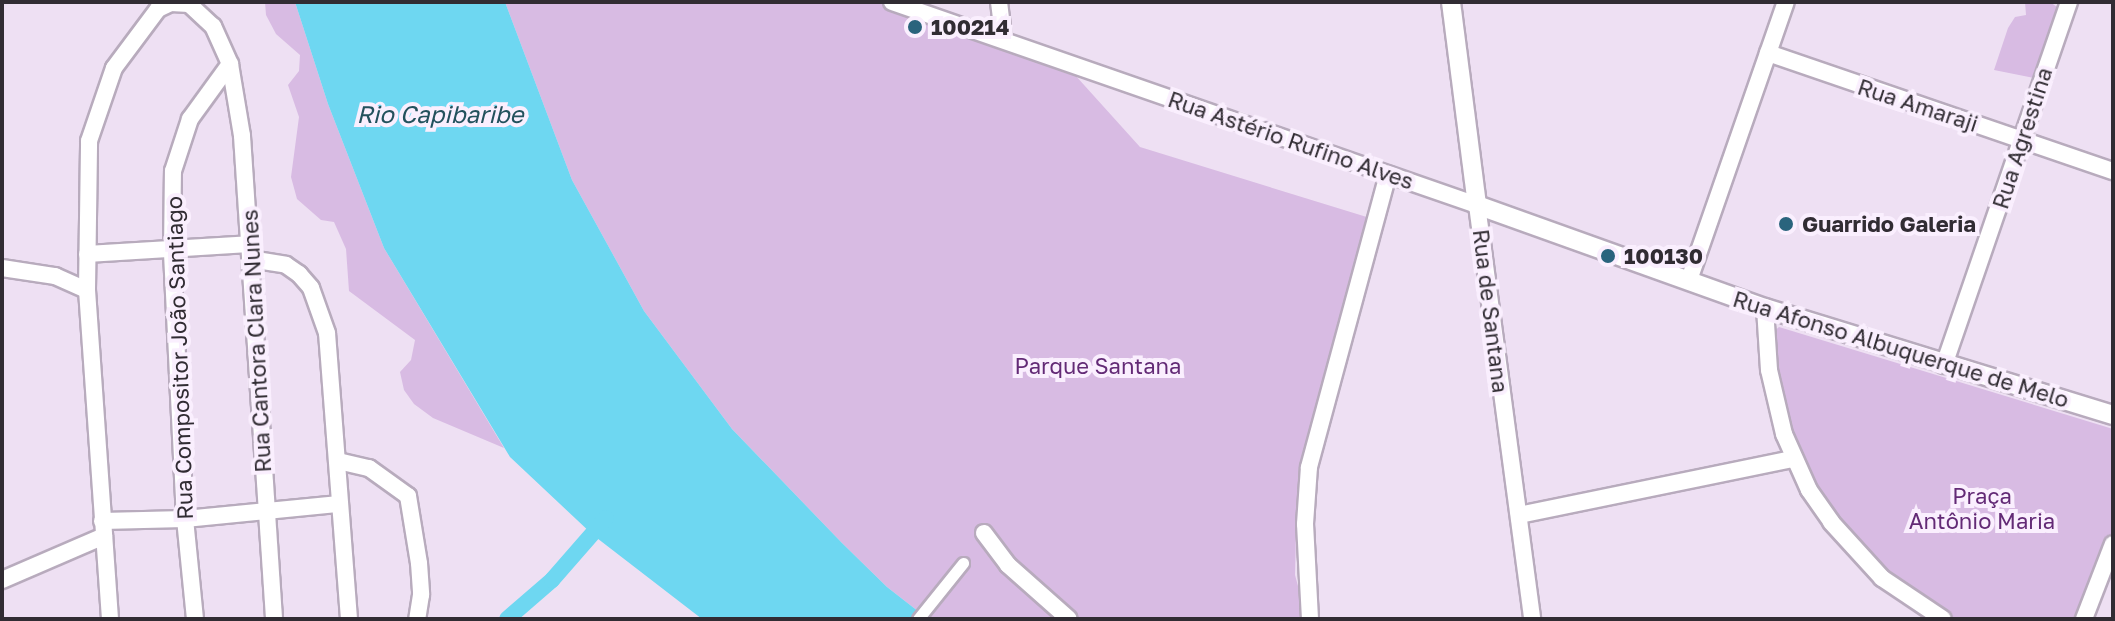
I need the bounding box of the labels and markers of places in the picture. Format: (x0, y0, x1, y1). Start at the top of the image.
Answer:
place label: 100214 (931, 14, 1009, 40)
marker: 100214 (906, 18, 924, 36)
place label: Guarrido Galeria (1802, 211, 1976, 237)
marker: Guarrido Galeria (1777, 215, 1795, 233)
place label: 100130 (1624, 243, 1703, 269)
marker: 100130 (1599, 247, 1617, 265)

